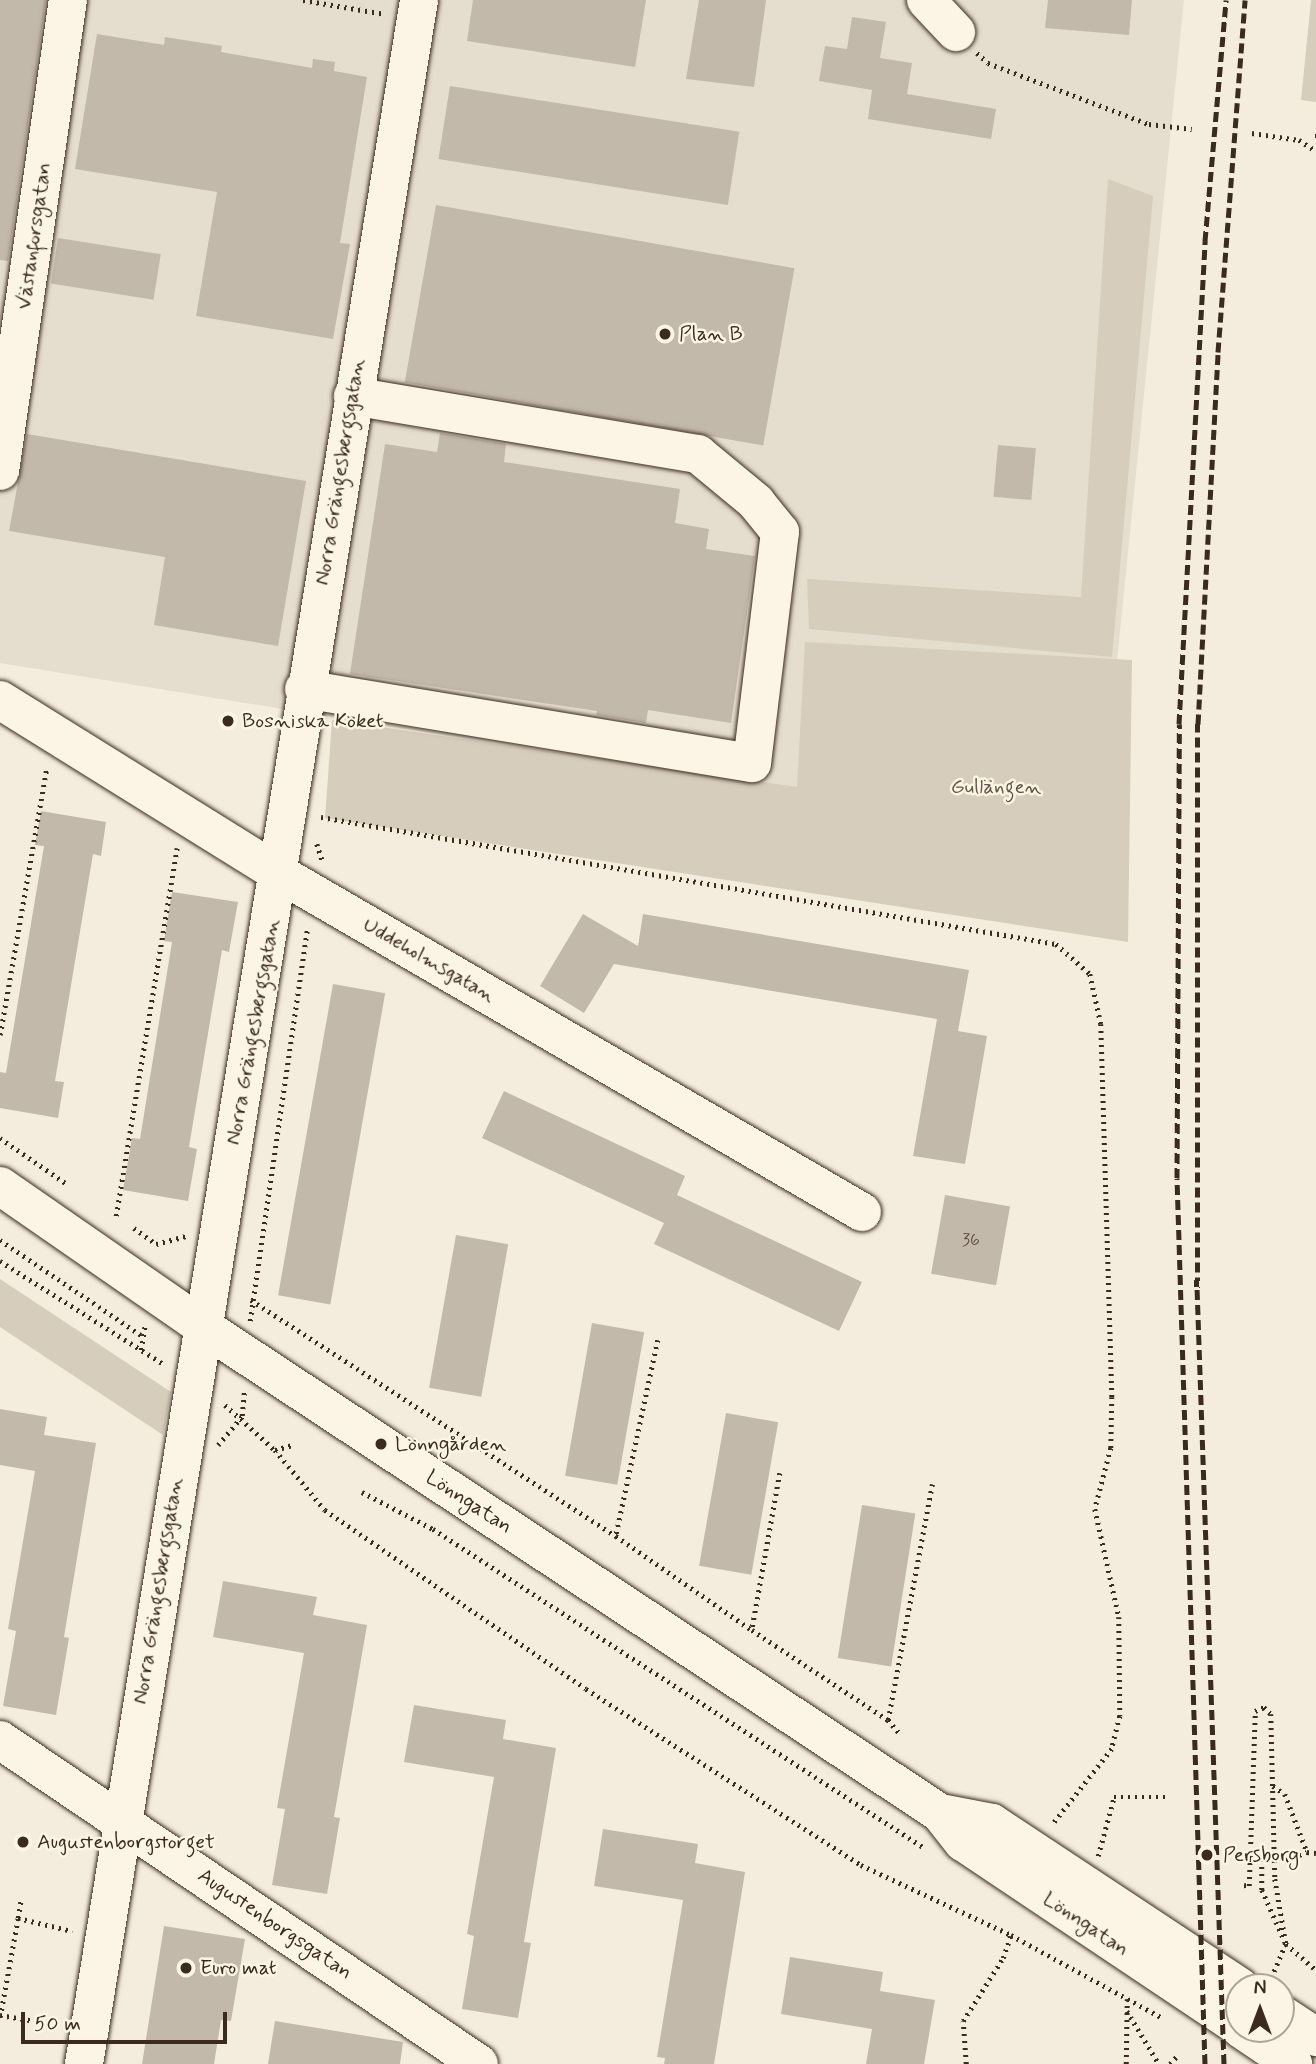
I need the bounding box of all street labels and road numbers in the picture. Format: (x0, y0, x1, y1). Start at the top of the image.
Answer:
street label: Västanforsgatan (11, 161, 57, 311)
street label: Norra Grängesbergsgatan (310, 357, 370, 587)
street label: Uddeholmsgatan (358, 912, 500, 1008)
street label: Norra Grängesbergsgatan (221, 917, 285, 1147)
street label: Lönngatan (421, 1465, 517, 1539)
street label: Norra Grängesbergsgatan (128, 1476, 188, 1706)
street label: Augustenborgsgatan (193, 1863, 357, 1985)
street label: Lönngatan (1038, 1886, 1134, 1962)

